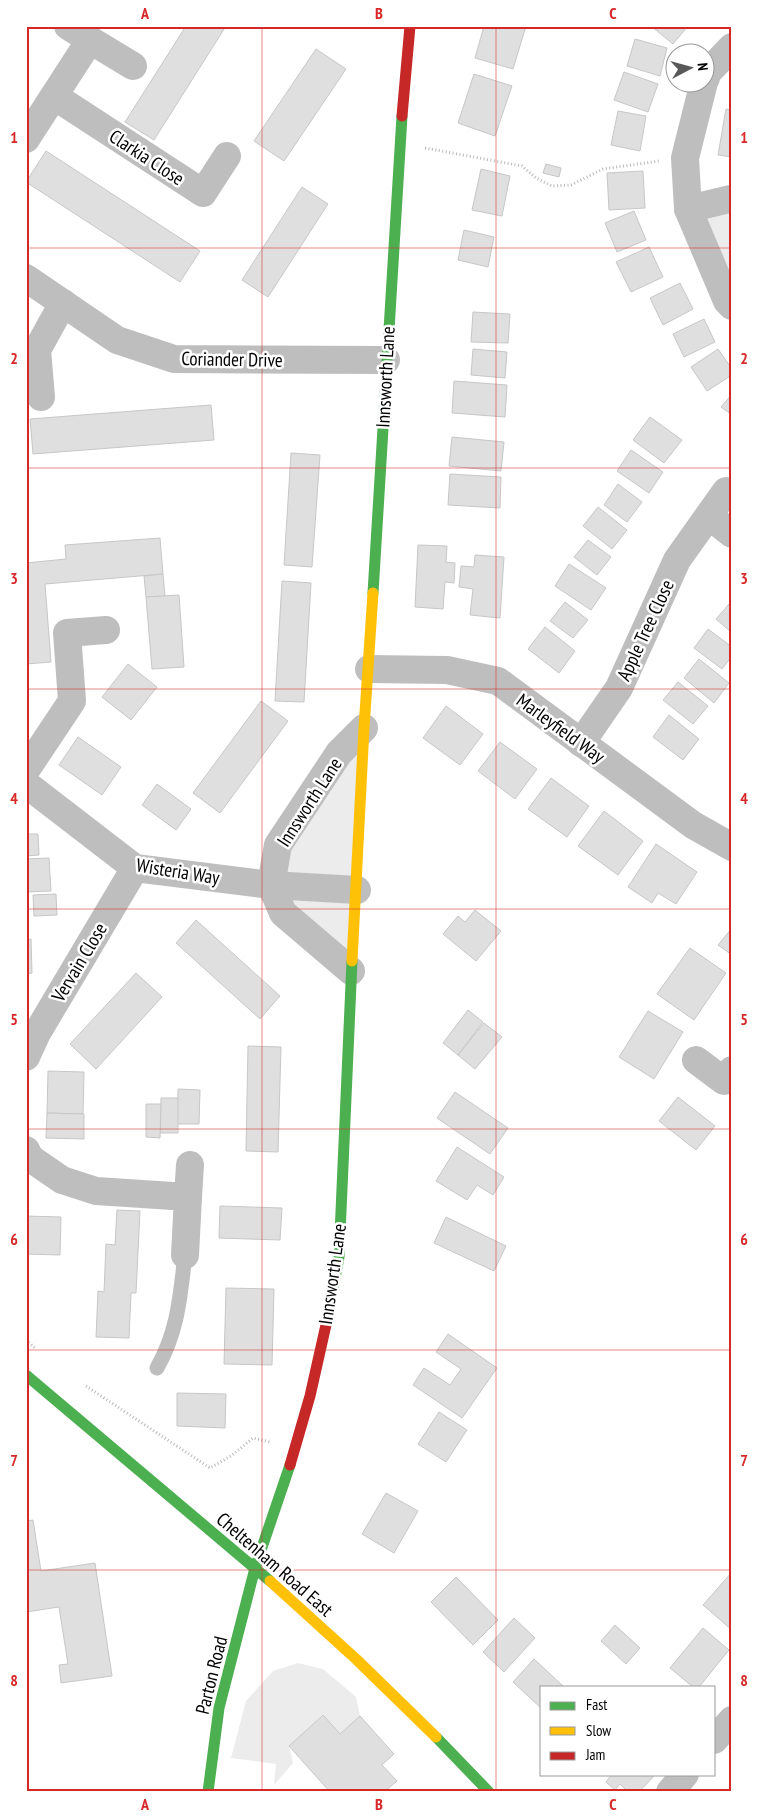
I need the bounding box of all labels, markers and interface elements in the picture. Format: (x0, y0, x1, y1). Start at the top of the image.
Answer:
text: A (140, 3, 150, 23)
text: B (375, 3, 383, 23)
text: C (609, 3, 617, 23)
north arrow (666, 42, 716, 92)
text: N (694, 62, 712, 71)
street label: Clarkia Close (105, 124, 189, 190)
text: 1 (10, 127, 18, 147)
text: 1 (740, 127, 748, 147)
street label: Innsworth Lane (370, 326, 400, 428)
street label: Coriander Drive (181, 346, 283, 372)
text: 2 (10, 348, 18, 368)
text: 2 (740, 348, 748, 368)
text: 3 (10, 568, 18, 588)
text: 3 (740, 568, 748, 588)
street label: Apple Tree Close (611, 576, 679, 684)
street label: Marleyfield Way (512, 688, 611, 769)
street label: Innsworth Lane (271, 753, 347, 851)
text: 4 (10, 788, 18, 808)
text: 4 (740, 788, 748, 808)
street label: Wisteria Way (135, 853, 222, 890)
street label: Vervain Close (46, 918, 112, 1007)
text: 5 (10, 1009, 18, 1029)
text: 5 (740, 1009, 748, 1029)
street label: Innsworth Lane (313, 1222, 351, 1326)
text: 6 (10, 1229, 18, 1249)
text: 6 (740, 1229, 748, 1249)
text: 7 (10, 1450, 18, 1470)
text: 7 (740, 1450, 748, 1470)
street label: Cheltenham Road East (212, 1507, 339, 1622)
street label: Parton Road (190, 1634, 232, 1716)
text: 8 (10, 1670, 18, 1690)
text: 8 (740, 1670, 748, 1690)
legend (540, 1686, 716, 1776)
text: Fast (586, 1695, 607, 1714)
text: Slow (586, 1721, 611, 1740)
text: Jam (585, 1745, 605, 1764)
text: A (140, 1794, 150, 1814)
text: B (375, 1794, 383, 1814)
text: C (609, 1794, 617, 1814)

